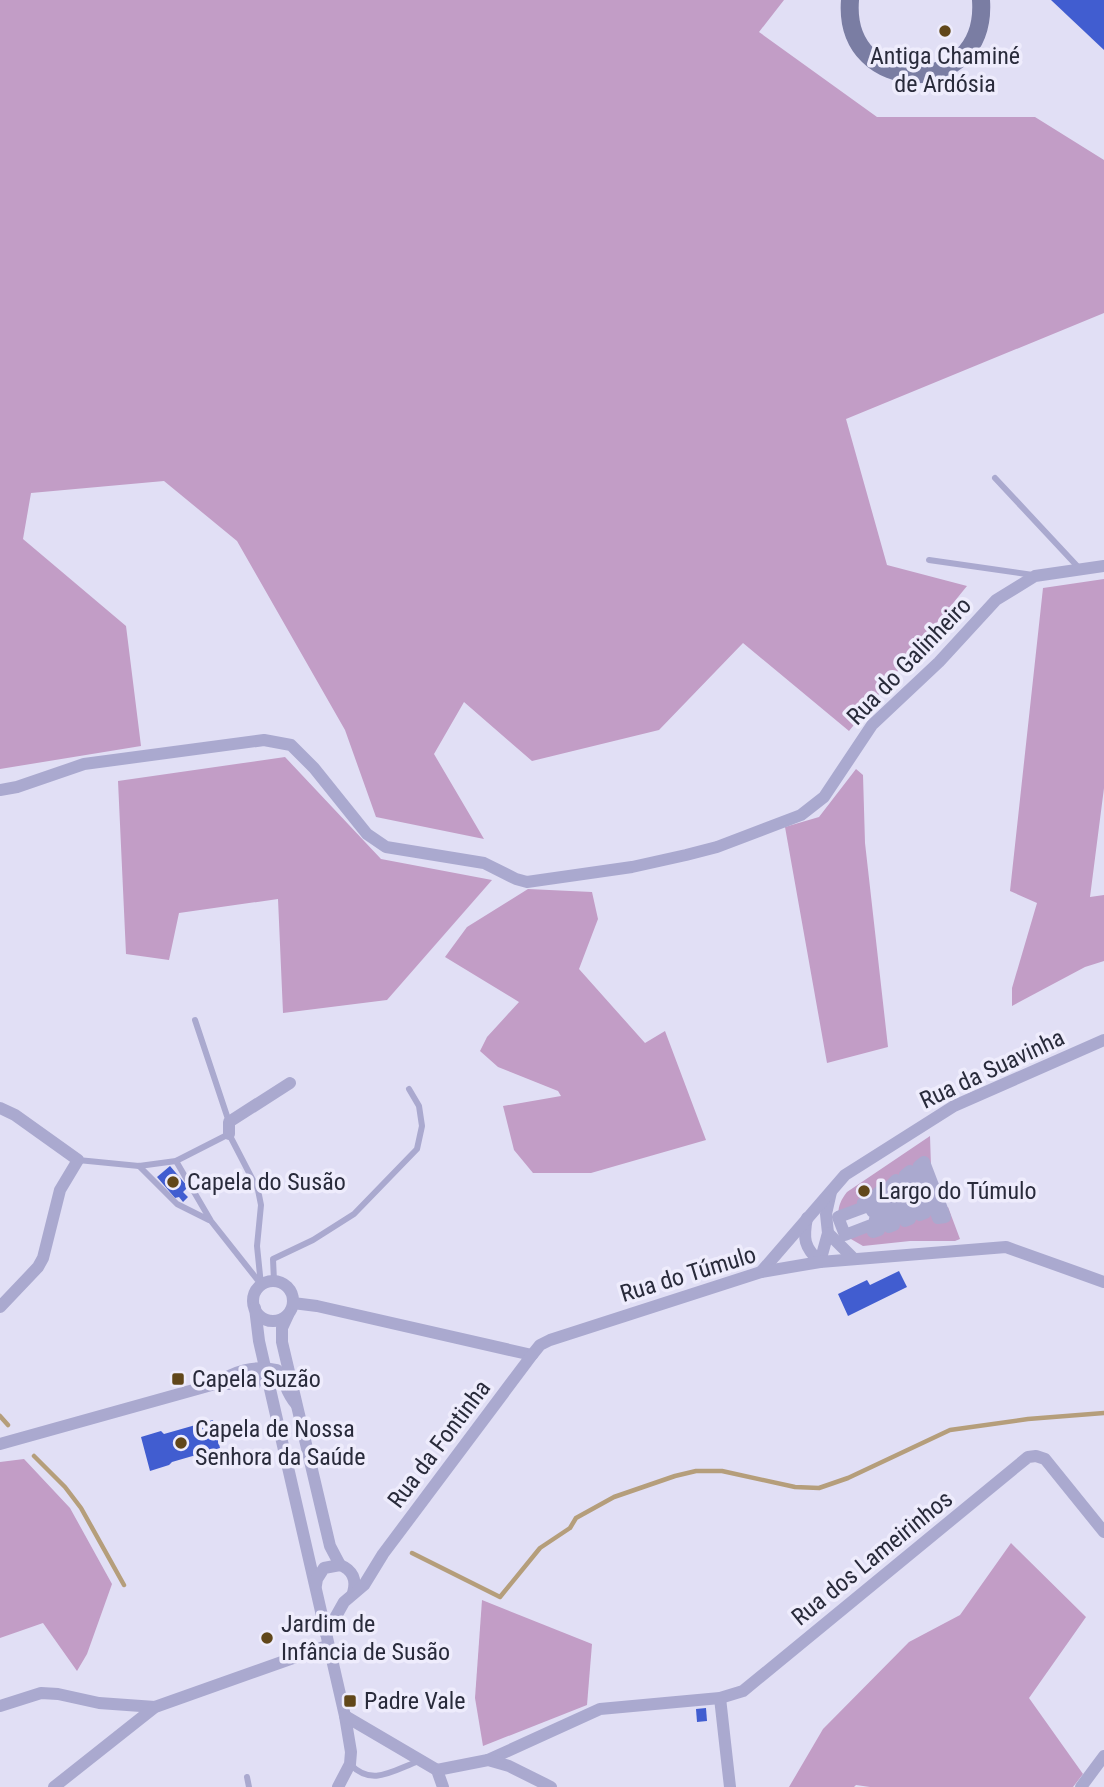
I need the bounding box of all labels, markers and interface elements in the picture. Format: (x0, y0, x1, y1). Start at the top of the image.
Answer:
marker: Antiga Chaminé de Ardósia (937, 23, 953, 39)
place label: Antiga Chaminé de Ardósia (870, 42, 1020, 98)
street label: Rua do Galinheiro (841, 591, 977, 731)
street label: Rua da Suavinha (915, 1023, 1069, 1115)
place label: Capela do Susão (187, 1168, 346, 1196)
marker: Capela do Susão (165, 1174, 181, 1190)
place label: Largo do Túmulo (878, 1177, 1037, 1205)
marker: Largo do Túmulo (856, 1183, 872, 1199)
street label: Rua do Túmulo (617, 1240, 759, 1308)
place label: Capela Suzão (192, 1365, 321, 1393)
marker: Capela Suzão (170, 1371, 186, 1387)
street label: Rua da Fontinha (382, 1375, 496, 1513)
place label: Capela de Nossa Senhora da Saúde (195, 1415, 365, 1471)
marker: Capela de Nossa Senhora da Saúde (173, 1435, 189, 1451)
street label: Rua dos Lameirinhos (786, 1485, 958, 1631)
place label: Jardim de Infância de Susão (281, 1610, 450, 1666)
marker: Jardim de Infância de Susão (259, 1630, 275, 1646)
place label: Padre Vale (364, 1687, 466, 1715)
marker: Padre Vale (342, 1693, 358, 1709)

